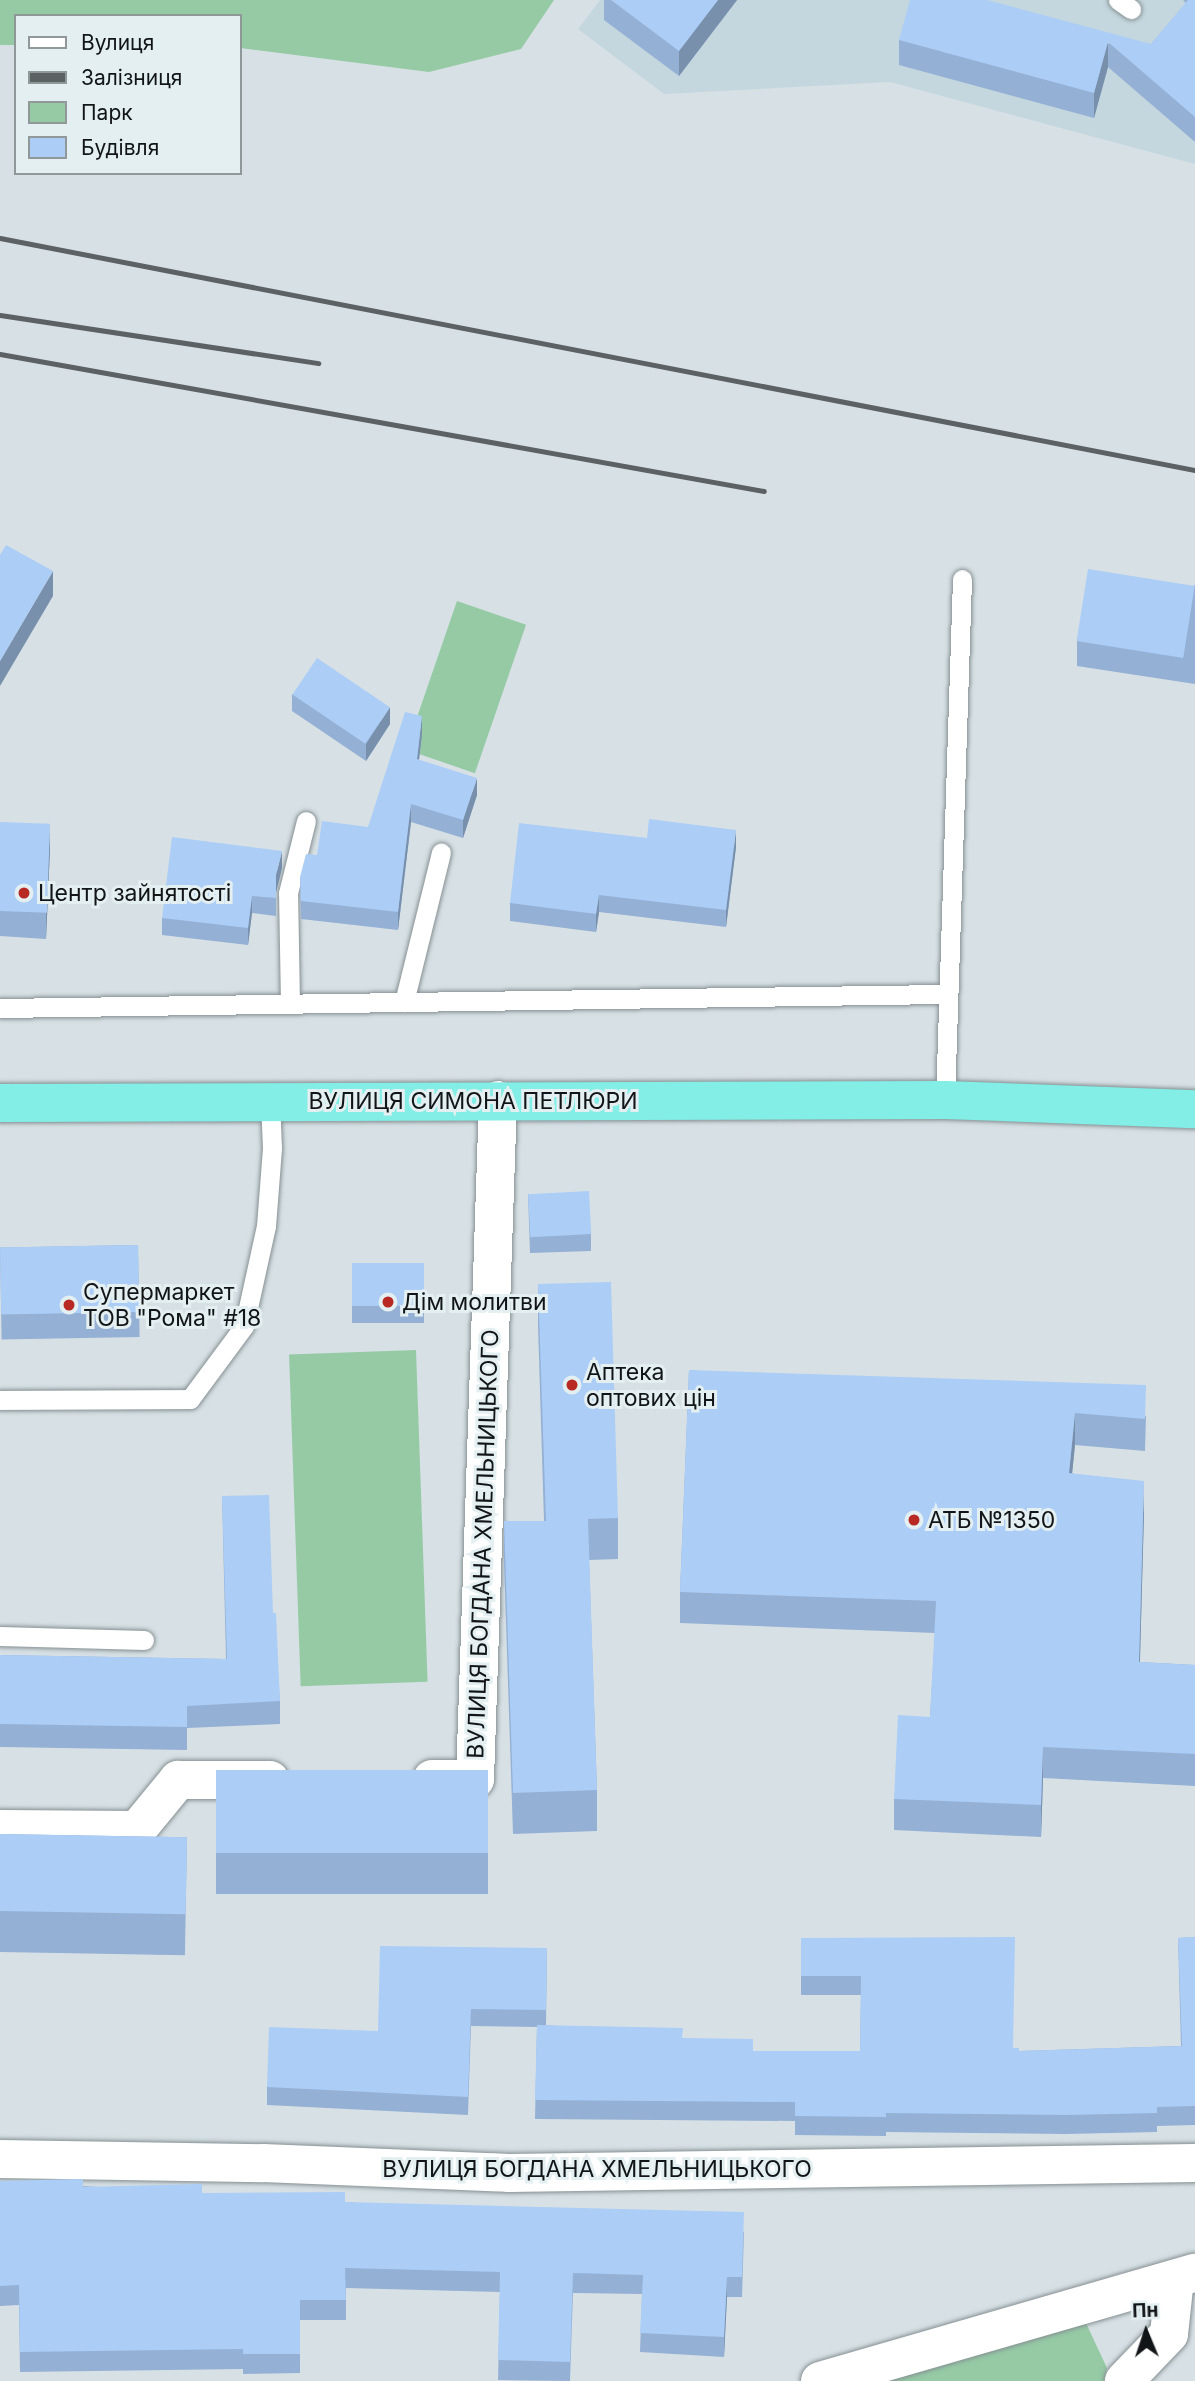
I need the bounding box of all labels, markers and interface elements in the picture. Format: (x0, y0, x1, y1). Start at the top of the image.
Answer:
legend (14, 14, 242, 175)
text: Вулиця (81, 30, 154, 55)
text: Залізниця (81, 65, 182, 90)
text: Парк (81, 100, 133, 125)
text: Будівля (81, 135, 159, 160)
place label: Центр зайнятості (38, 879, 231, 907)
marker: Центр зайнятості (16, 885, 32, 901)
street label: ВУЛИЦЯ СИМОНА ПЕТЛЮРИ (309, 1087, 637, 1115)
place label: Супермаркет ТОВ "Рома" #18 (83, 1278, 261, 1332)
place label: Дім молитви (402, 1288, 547, 1316)
marker: Дім молитви (380, 1294, 396, 1310)
marker: Супермаркет ТОВ "Рома" #18 (61, 1297, 77, 1313)
street label: ВУЛИЦЯ БОГДАНА ХМЕЛЬНИЦЬКОГО (462, 1329, 504, 1759)
place label: Аптека оптових цін (586, 1358, 716, 1412)
marker: Аптека оптових цін (564, 1377, 580, 1393)
place label: АТБ №1350 (928, 1506, 1055, 1534)
marker: АТБ №1350 (906, 1512, 922, 1528)
street label: ВУЛИЦЯ БОГДАНА ХМЕЛЬНИЦЬКОГО (382, 2155, 812, 2183)
north arrow (1111, 2297, 1181, 2367)
text: Пн (1132, 2299, 1159, 2322)

